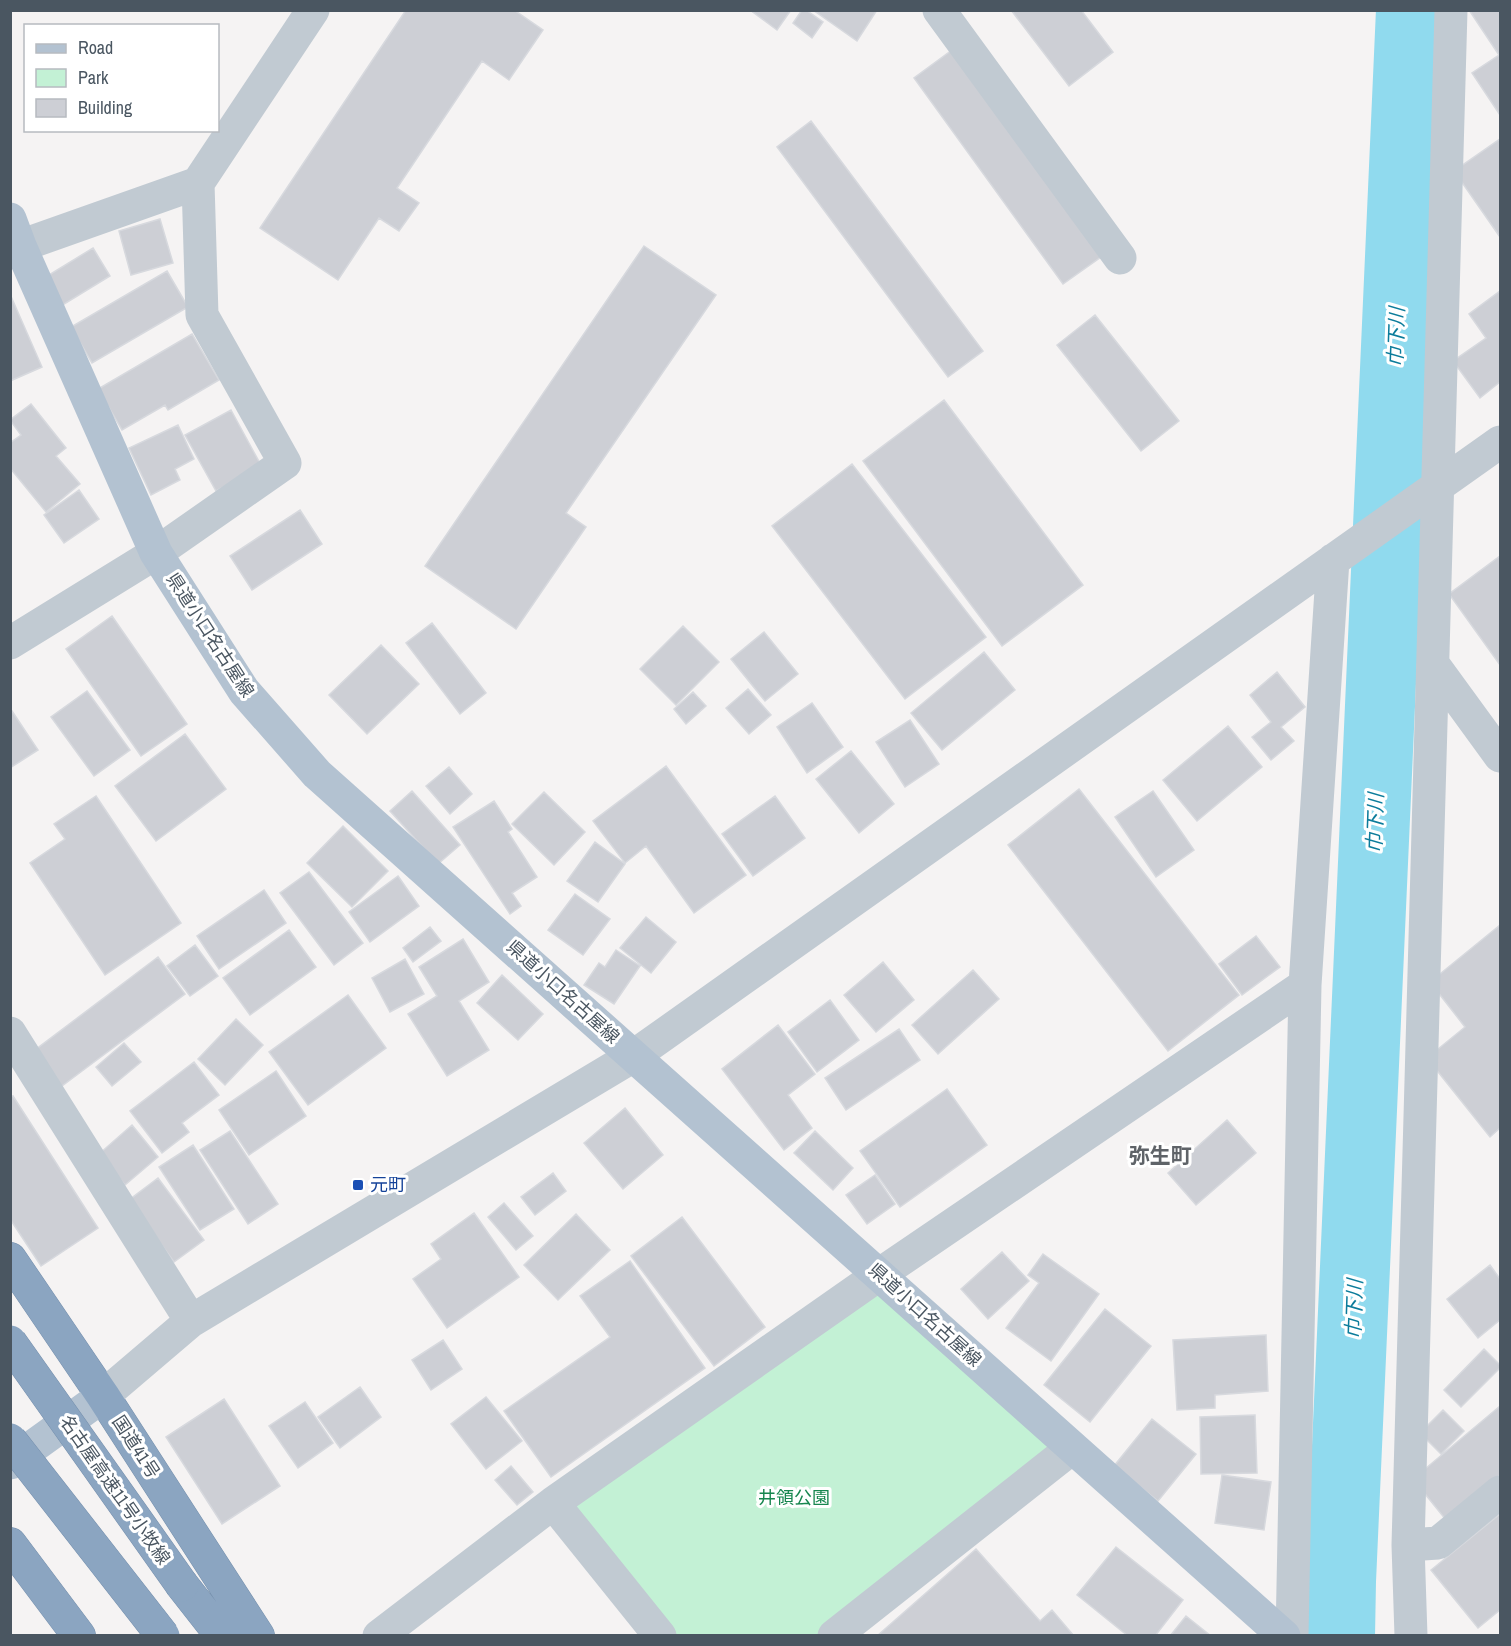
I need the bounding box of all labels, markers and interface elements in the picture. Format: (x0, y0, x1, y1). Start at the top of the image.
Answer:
legend (24, 24, 219, 132)
text: Road (78, 35, 113, 60)
text: Park (78, 65, 109, 90)
text: Building (78, 95, 133, 120)
water label: 巾下川 (1381, 305, 1410, 367)
street label: 県道小口名古屋線 (161, 568, 260, 702)
water label: 巾下川 (1360, 791, 1389, 853)
street label: 県道小口名古屋線 (501, 934, 625, 1049)
district label: 弥生町 (1129, 1141, 1192, 1170)
place label: 元町 (370, 1172, 406, 1197)
marker: 元町 (351, 1178, 365, 1192)
street label: 県道小口名古屋線 (863, 1257, 987, 1372)
water label: 巾下川 (1339, 1277, 1368, 1339)
street label: 名古屋高速11号小牧線 (54, 1410, 177, 1570)
street label: 国道41号 (107, 1410, 166, 1483)
park label: 井領公園 (758, 1485, 830, 1510)

